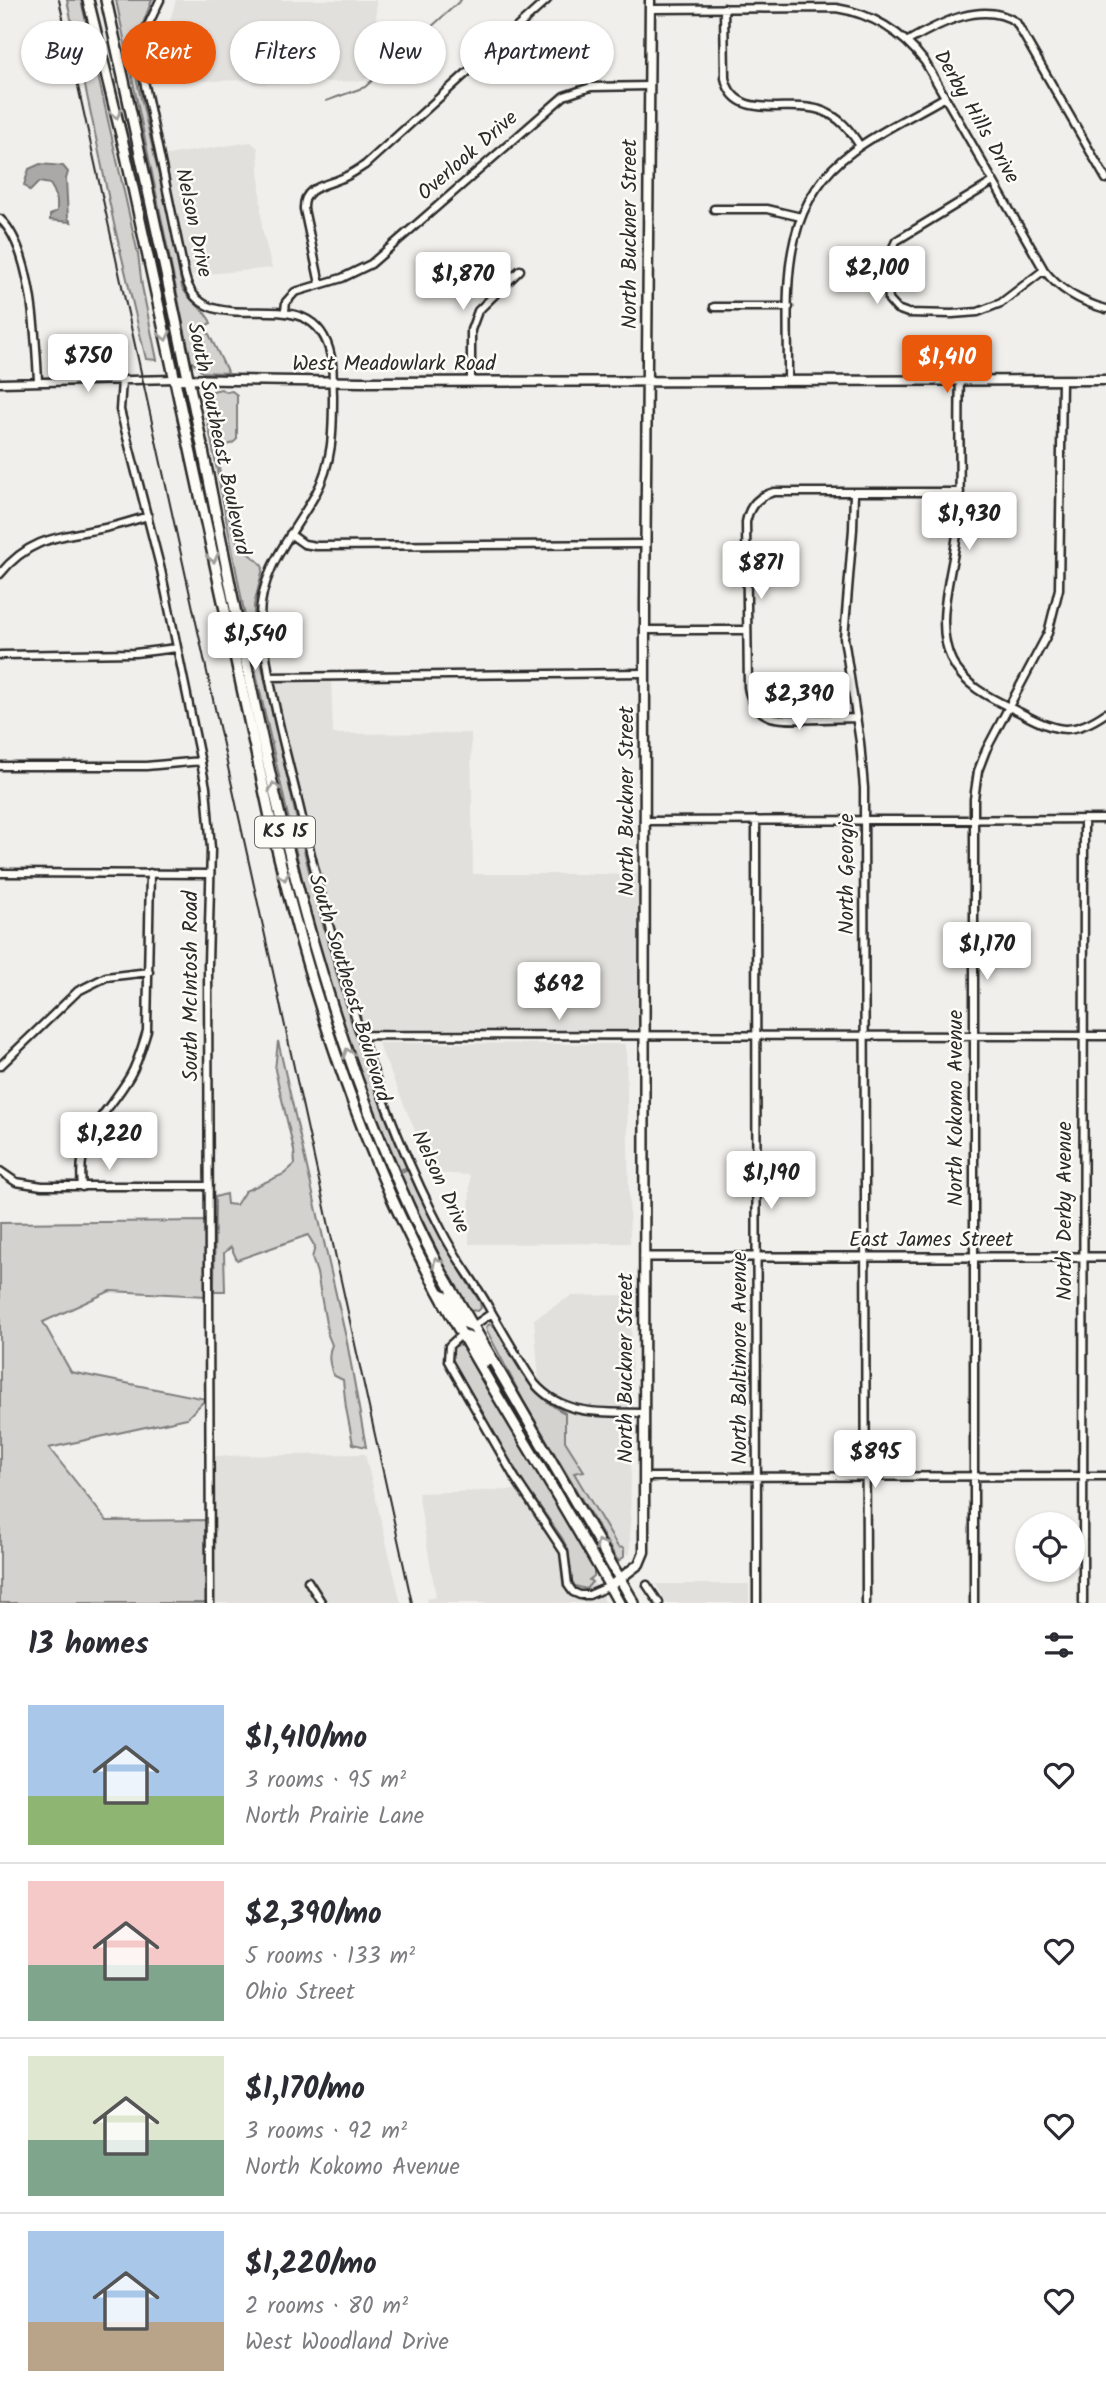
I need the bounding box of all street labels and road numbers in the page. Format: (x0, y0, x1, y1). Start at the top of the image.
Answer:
street label: Derby Hills Drive (924, 44, 1028, 191)
street label: Overlook Drive (410, 102, 526, 209)
street label: North Buckner Street (614, 138, 647, 329)
street label: Nelson Drive (165, 165, 221, 281)
street label: South Southeast Boulevard (177, 320, 259, 559)
street label: West Meadowlark Road (292, 348, 496, 381)
street label: North Buckner Street (611, 705, 644, 896)
street label: North Georgie (831, 813, 864, 935)
road number: KS 15 (255, 817, 315, 848)
street label: South Southeast Boulevard (299, 870, 400, 1107)
street label: South McIntosh Road (175, 890, 208, 1081)
street label: North Kokomo Avenue (940, 1009, 973, 1206)
street label: North Derby Avenue (1049, 1121, 1082, 1301)
street label: Nelson Drive (402, 1125, 479, 1240)
street label: East James Street (849, 1224, 1014, 1257)
street label: North Baltimore Avenue (724, 1251, 757, 1464)
street label: North Buckner Street (610, 1272, 643, 1463)

